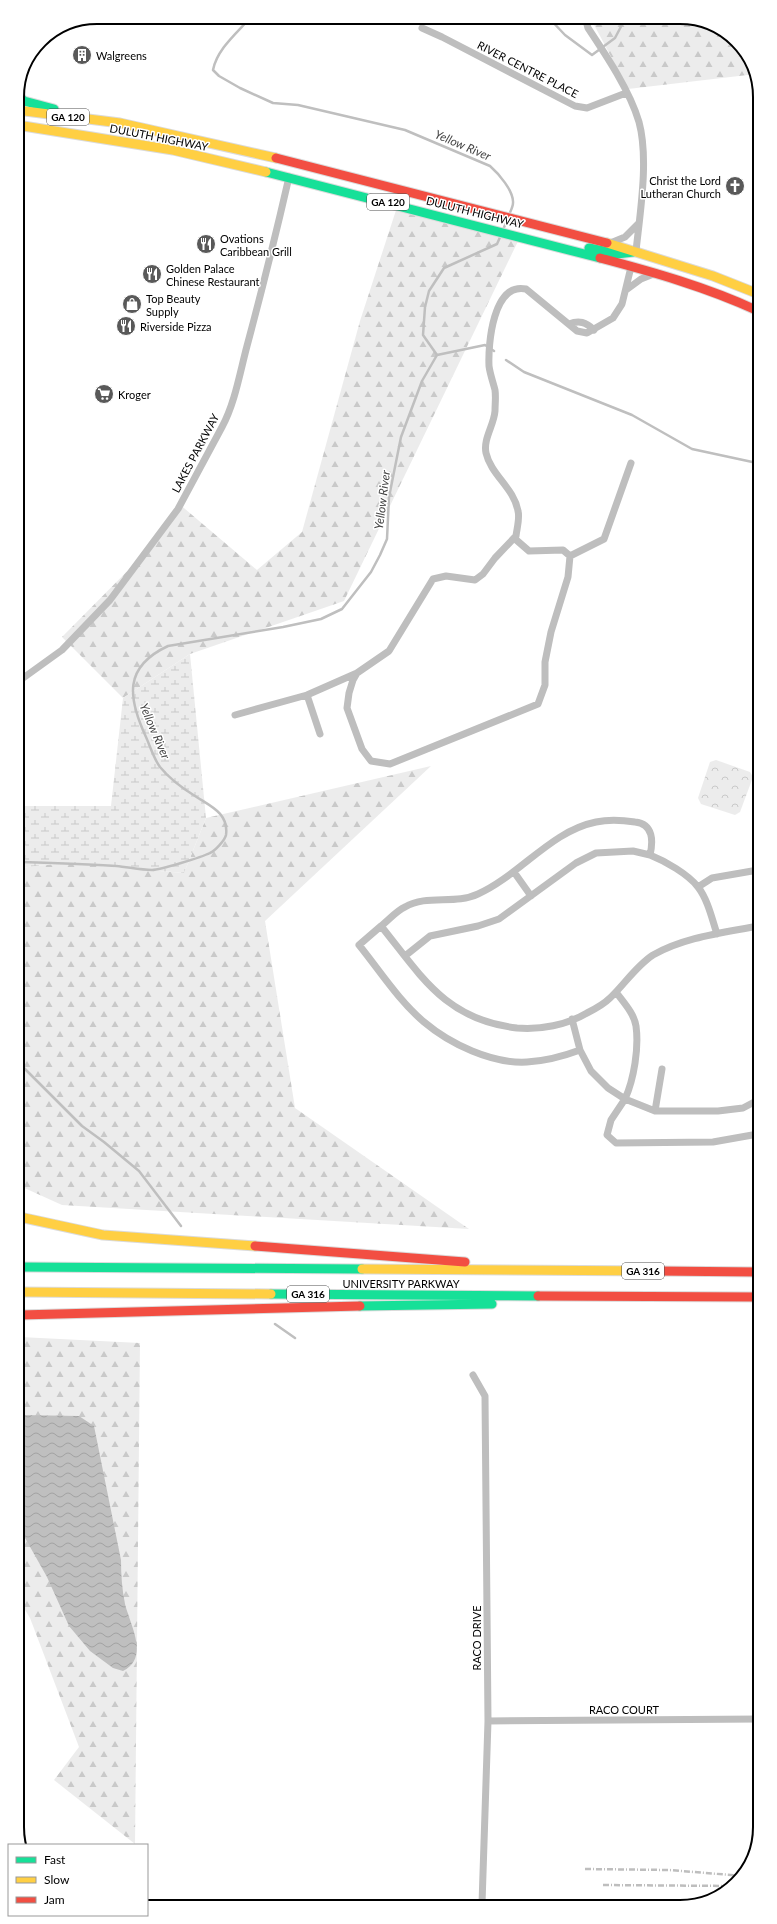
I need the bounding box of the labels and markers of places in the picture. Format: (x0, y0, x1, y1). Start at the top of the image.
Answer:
building icon: Walgreens (71, 44, 93, 66)
place label: Walgreens (96, 49, 147, 62)
place label: Christ the Lord Lutheran Church (641, 174, 721, 200)
church icon: Christ the Lord Lutheran Church (724, 175, 746, 197)
place label: Ovations Caribbean Grill (220, 232, 292, 258)
restaurant icon: Ovations Caribbean Grill (195, 233, 217, 255)
place label: Golden Palace Chinese Restaurant (166, 262, 260, 288)
restaurant icon: Golden Palace Chinese Restaurant (141, 263, 163, 285)
place label: Top Beauty Supply (146, 292, 201, 318)
shop icon: Top Beauty Supply (121, 293, 143, 315)
restaurant icon: Riverside Pizza (115, 315, 137, 337)
place label: Riverside Pizza (140, 320, 212, 333)
supermarket icon: Kroger (93, 383, 115, 405)
place label: Kroger (118, 388, 151, 401)

